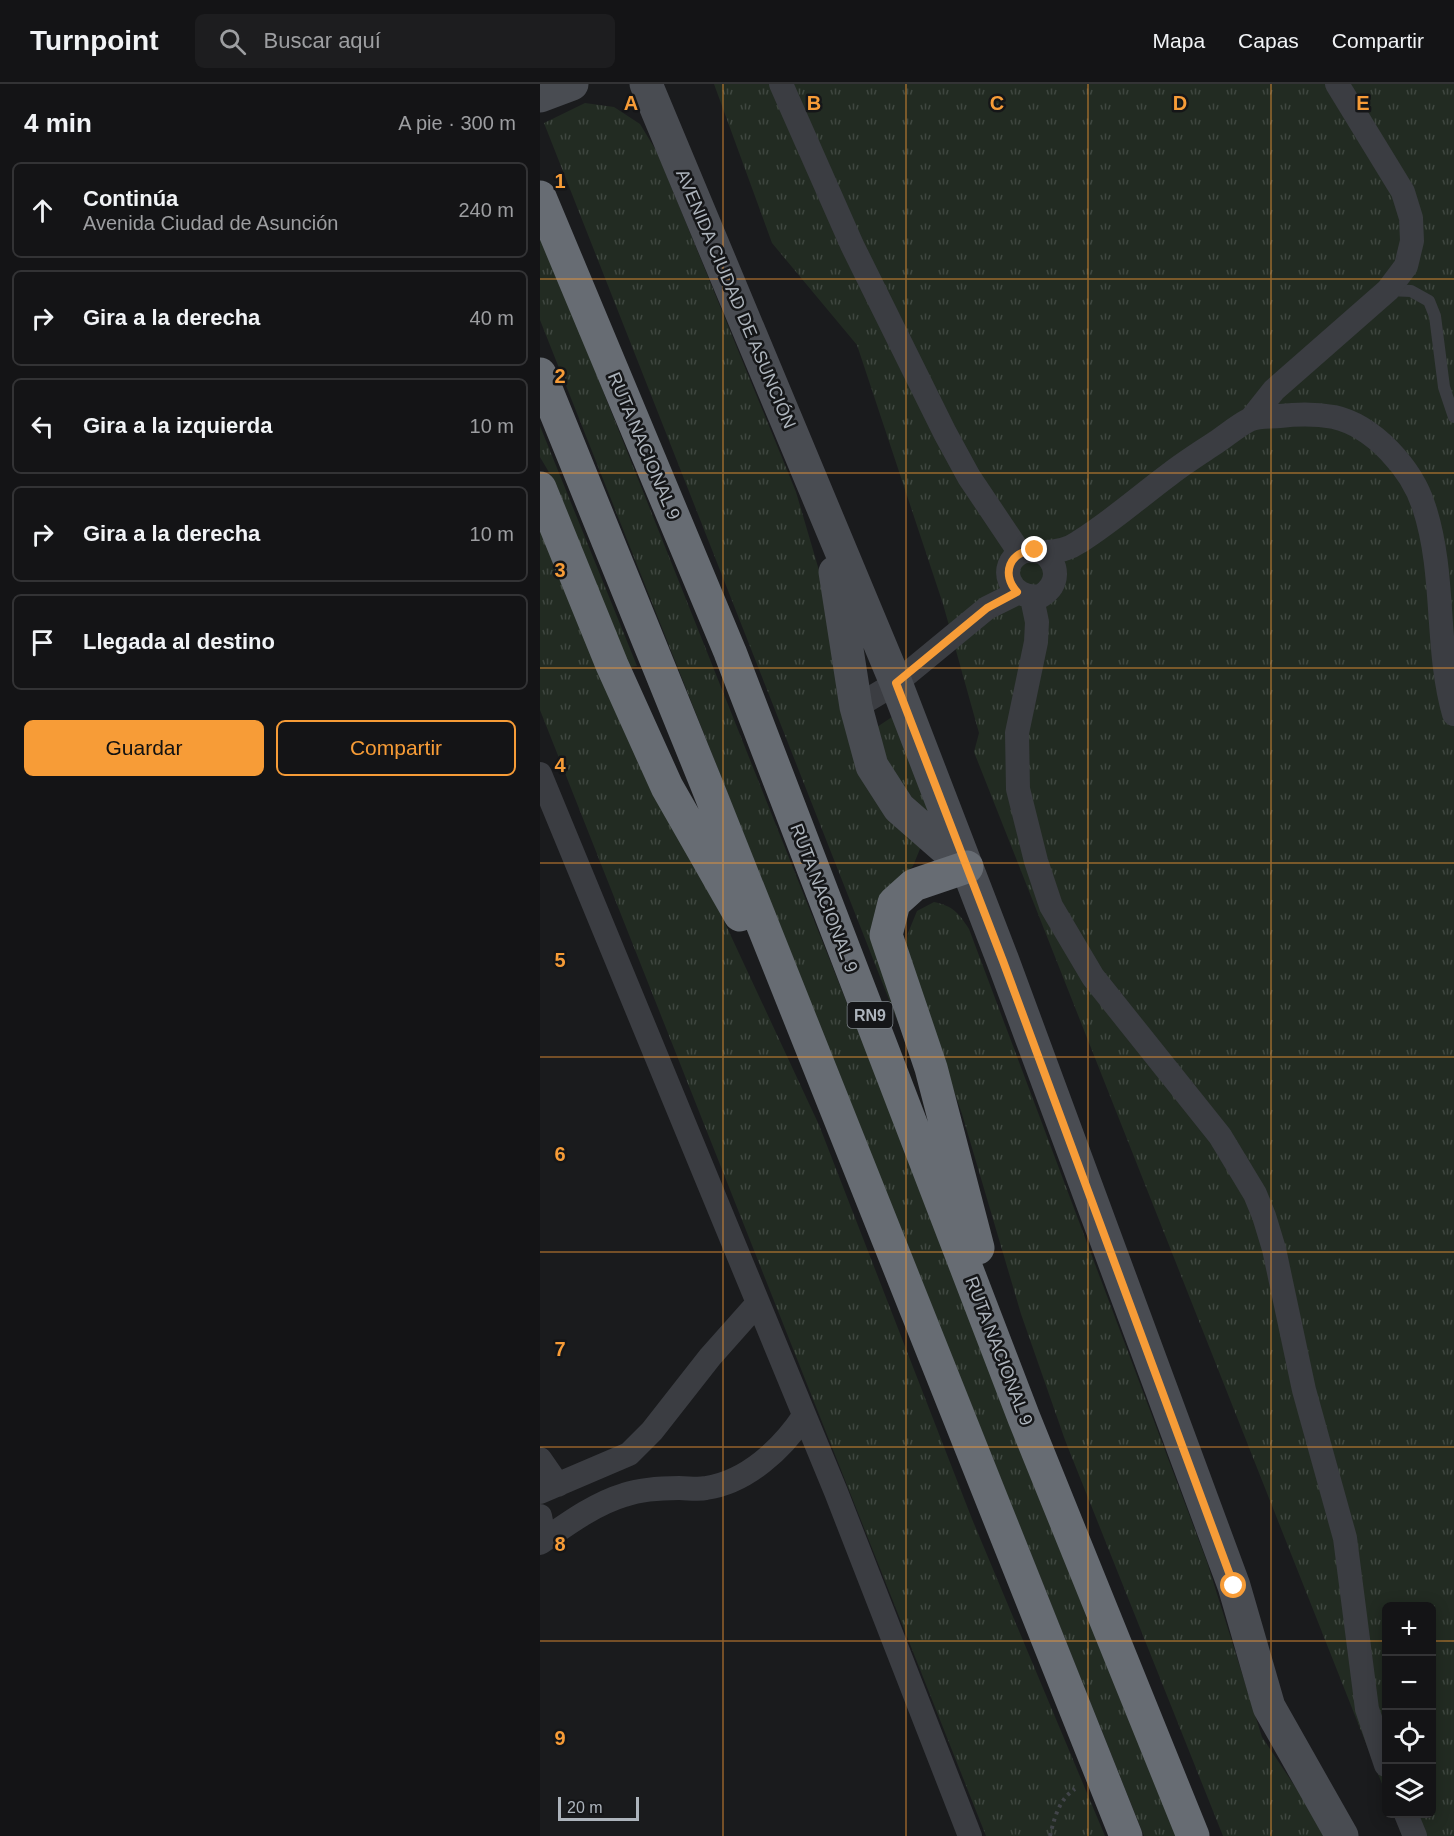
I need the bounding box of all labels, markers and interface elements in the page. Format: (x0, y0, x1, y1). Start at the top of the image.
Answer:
search box (195, 14, 615, 68)
text: Turnpoint (30, 25, 159, 56)
icon: search (216, 25, 249, 58)
text: Buscar aquí (264, 28, 381, 53)
text: Mapa (1153, 29, 1205, 52)
text: Capas (1238, 29, 1299, 52)
text: Compartir (1332, 29, 1424, 52)
text: A (624, 92, 638, 114)
text: B (807, 92, 821, 114)
text: C (990, 92, 1004, 114)
text: D (1173, 92, 1187, 114)
text: E (1356, 92, 1370, 114)
text: 4 min (24, 108, 92, 138)
text: A pie · 300 m (398, 112, 516, 134)
street label: AVENIDA CIUDAD DE ASUNCIÓN (672, 166, 801, 432)
text: 1 (554, 170, 566, 192)
text: Continúa (83, 186, 178, 211)
icon: ahead (26, 194, 59, 227)
text: 240 m (458, 199, 514, 221)
text: Avenida Ciudad de Asunción (83, 212, 338, 234)
icon: right (26, 302, 59, 335)
text: Gira a la derecha (83, 305, 260, 330)
text: 40 m (470, 307, 514, 329)
text: 2 (554, 365, 566, 387)
street label: RUTA NACIONAL 9 (604, 369, 684, 523)
icon: left (26, 410, 59, 443)
text: Gira a la izquierda (83, 413, 273, 438)
text: 10 m (470, 415, 514, 437)
icon: right (26, 518, 59, 551)
text: Gira a la derecha (83, 521, 260, 546)
text: 10 m (470, 523, 514, 545)
route end (1021, 536, 1047, 562)
text: 3 (554, 559, 566, 581)
icon: arrive (26, 626, 59, 659)
text: Llegada al destino (83, 629, 275, 654)
button: Guardar (24, 720, 264, 776)
button: Compartir (276, 720, 516, 776)
text: 4 (554, 754, 566, 776)
street label: RUTA NACIONAL 9 (786, 821, 862, 975)
text: 5 (554, 949, 566, 971)
road number: RN9 (848, 1002, 892, 1028)
text: 6 (554, 1143, 566, 1165)
street label: RUTA NACIONAL 9 (961, 1274, 1037, 1428)
text: 7 (554, 1338, 566, 1360)
text: 8 (554, 1533, 566, 1555)
route start (1220, 1572, 1246, 1598)
map controls (1382, 1602, 1436, 1818)
button: + (1382, 1602, 1436, 1656)
button: − (1382, 1656, 1436, 1710)
button: locate (1382, 1710, 1436, 1764)
text: 9 (554, 1727, 566, 1749)
button: layers (1382, 1764, 1436, 1818)
scale bar (558, 1794, 639, 1822)
text: 20 m (567, 1799, 603, 1816)

